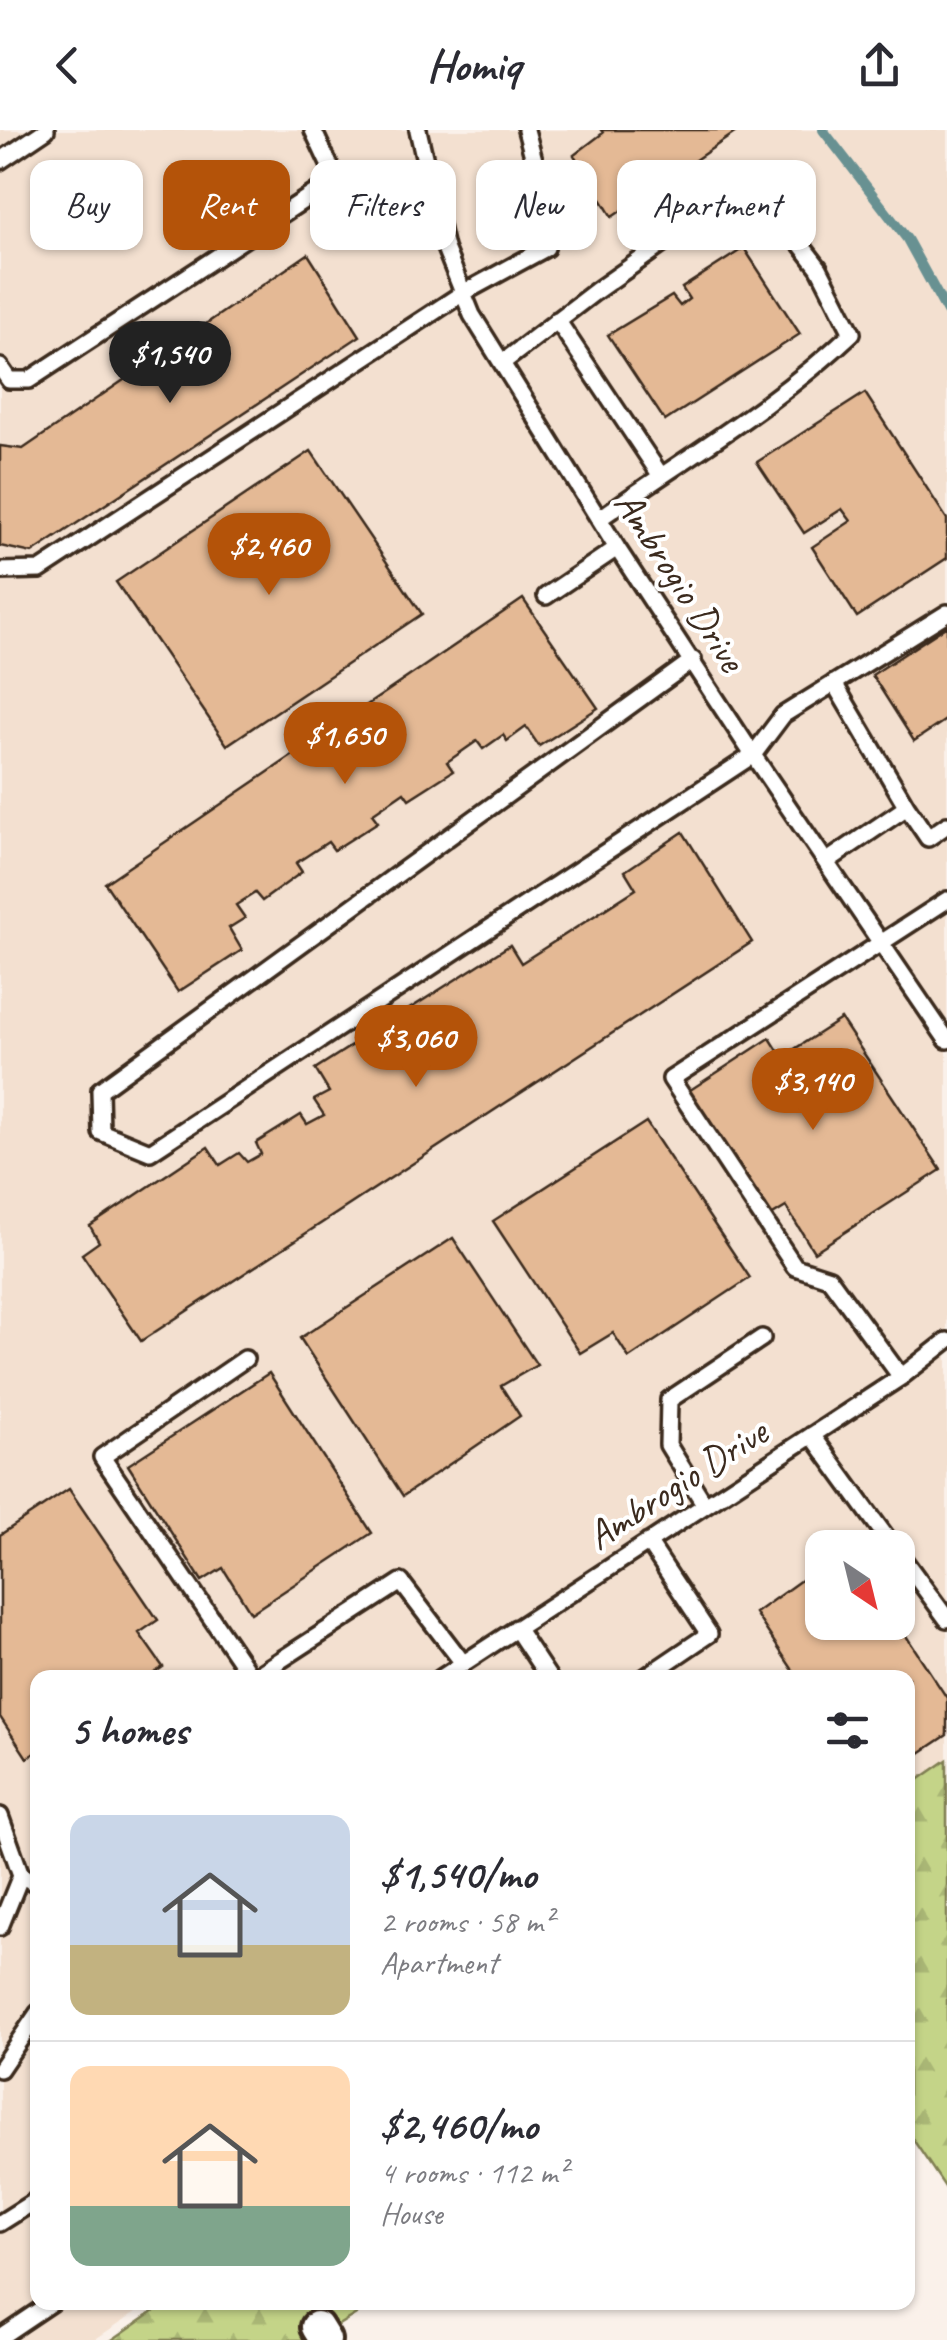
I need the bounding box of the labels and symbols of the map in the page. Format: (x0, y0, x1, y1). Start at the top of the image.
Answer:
pin: $1,540 (89, 321, 251, 406)
street label: Ambrogio Drive (603, 481, 758, 683)
pin: $2,460 (188, 513, 350, 598)
pin: $1,650 (264, 702, 426, 787)
pin: $3,060 (335, 1005, 497, 1090)
pin: $3,140 (732, 1048, 894, 1133)
street label: Ambrogio Drive (577, 1406, 779, 1561)
north arrow (805, 1530, 915, 1640)

